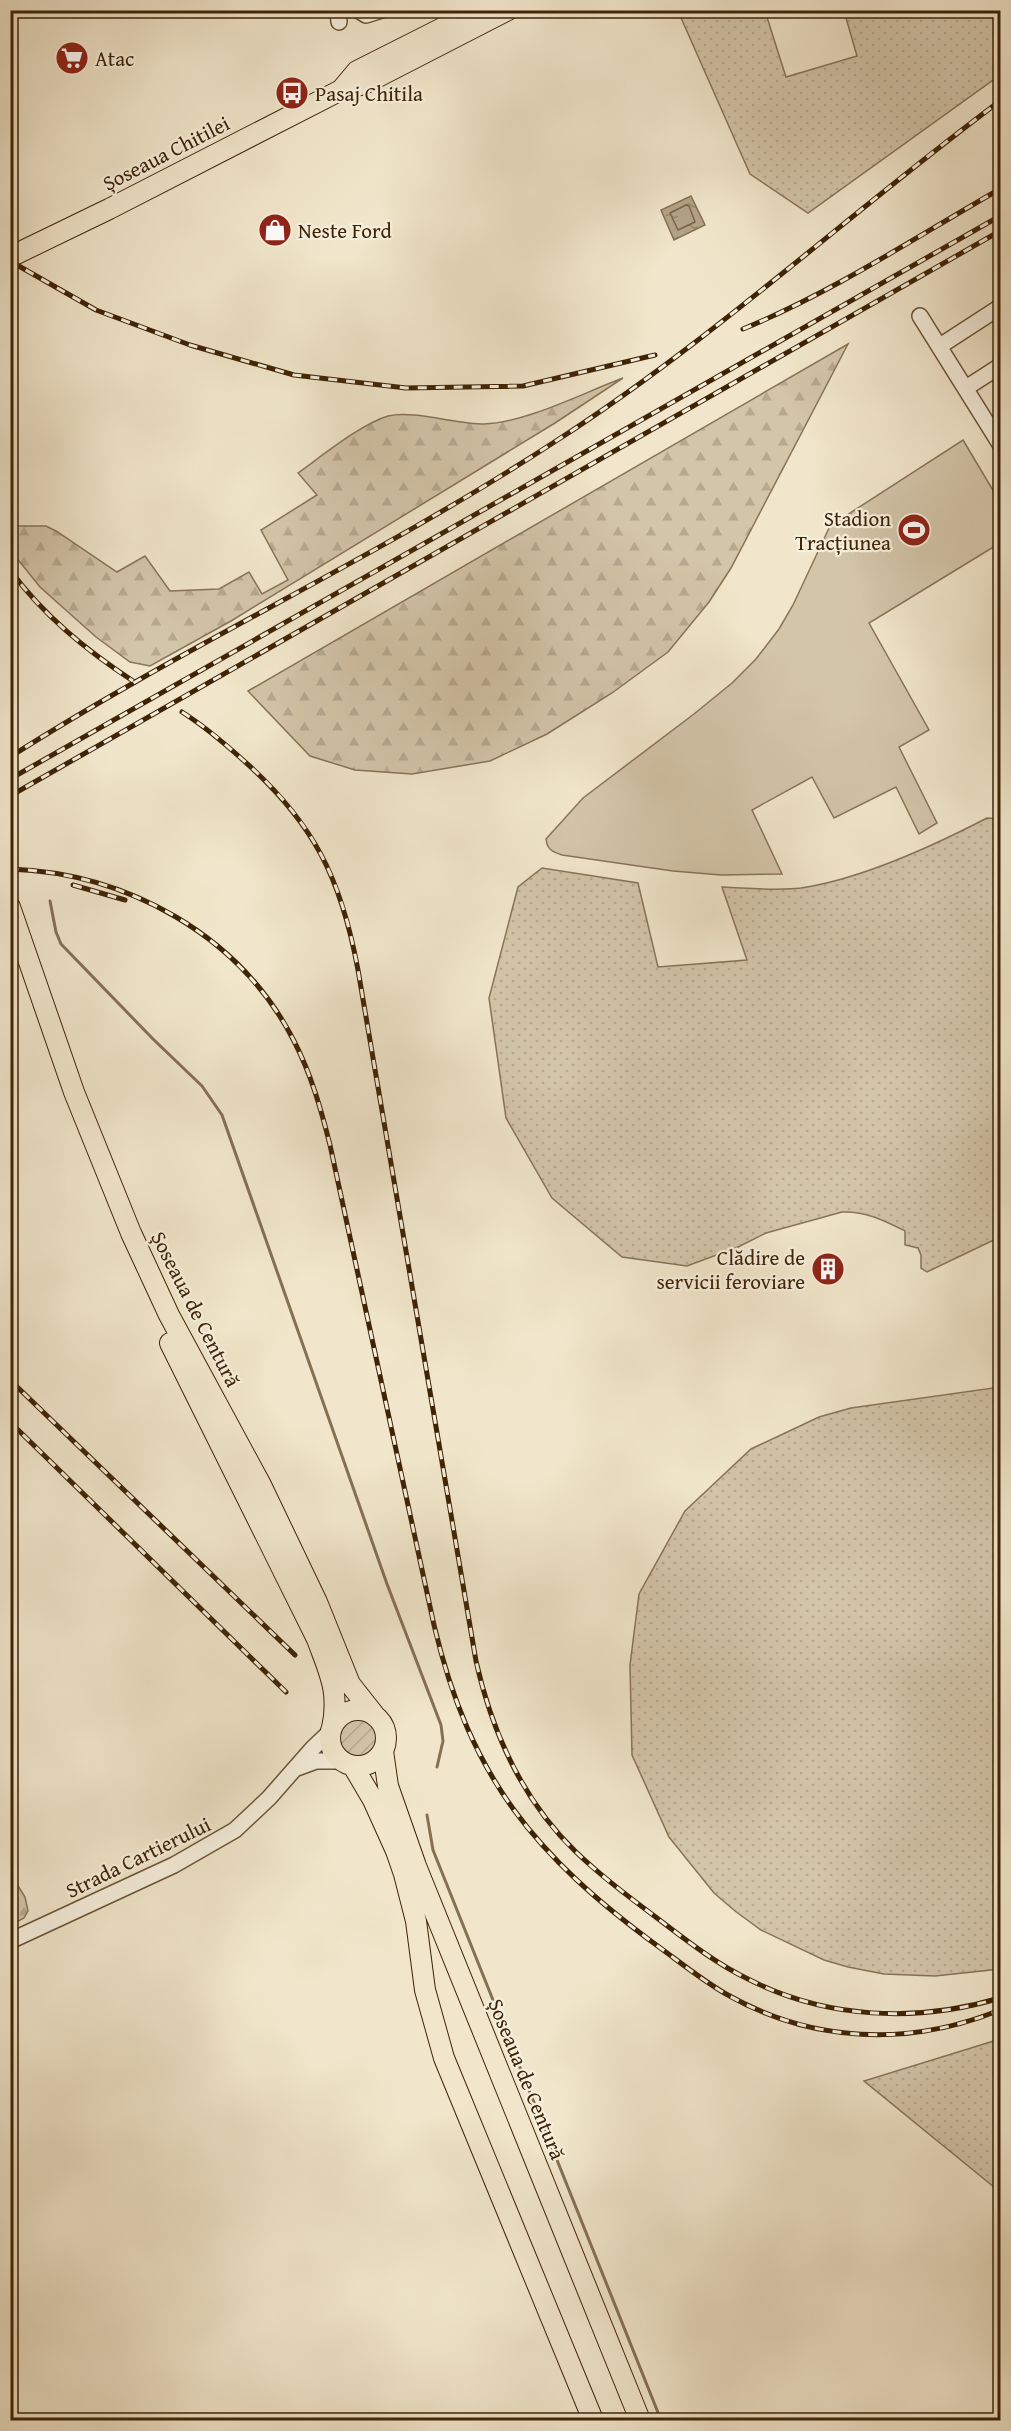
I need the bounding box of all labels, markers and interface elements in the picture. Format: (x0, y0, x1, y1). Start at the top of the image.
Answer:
supermarket icon: Atac (54, 40, 90, 76)
place label: Atac (95, 43, 134, 74)
bus stop icon: Pasaj Chitila (274, 75, 310, 111)
place label: Pasaj Chitila (315, 78, 423, 109)
street label: Șoseaua Chitilei (97, 108, 235, 198)
shop icon: Neste Ford (257, 212, 293, 248)
place label: Neste Ford (298, 215, 392, 246)
place label: Stadion Tracțiunea (795, 503, 891, 558)
sports icon: Stadion Tracțiunea (896, 512, 932, 548)
street label: Șoseaua de Centură (143, 1226, 249, 1392)
place label: Clădire de servicii feroviare (656, 1242, 805, 1297)
building icon: Clădire de servicii feroviare (810, 1251, 846, 1287)
street label: Strada Cartierului (60, 1808, 216, 1906)
street label: Șoseaua de Centură (481, 1994, 573, 2164)

